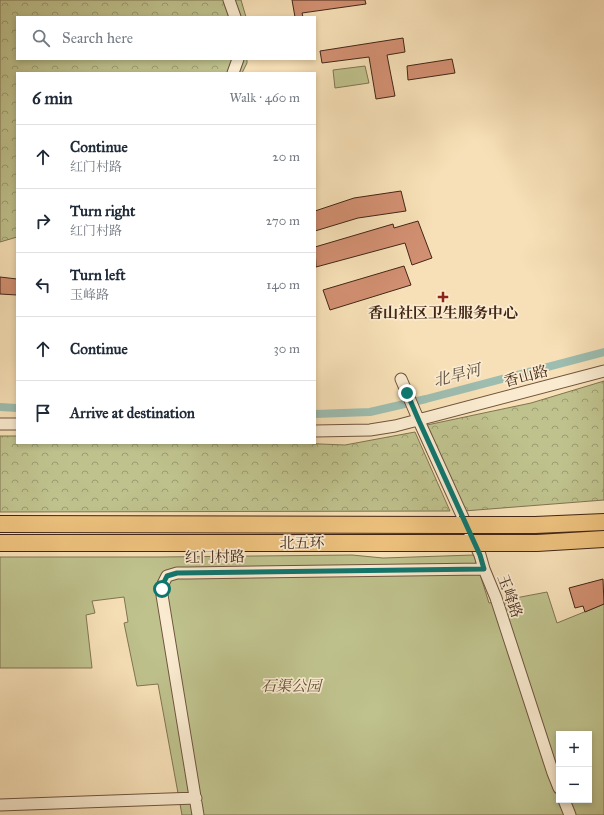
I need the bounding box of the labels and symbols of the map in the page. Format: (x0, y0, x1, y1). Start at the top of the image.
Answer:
marker: 香山社区卫生服务中心 (437, 291, 449, 303)
place label: 香山社区卫生服务中心 (368, 304, 518, 322)
water label: 北旱河 (431, 359, 485, 390)
street label: 香山路 (502, 361, 550, 391)
route end (398, 384, 416, 402)
street label: 北五环 (279, 534, 325, 552)
street label: 红门村路 (185, 547, 245, 567)
street label: 玉峰路 (494, 572, 526, 620)
route start (153, 580, 171, 598)
park label: 石渠公园 (261, 677, 323, 695)

